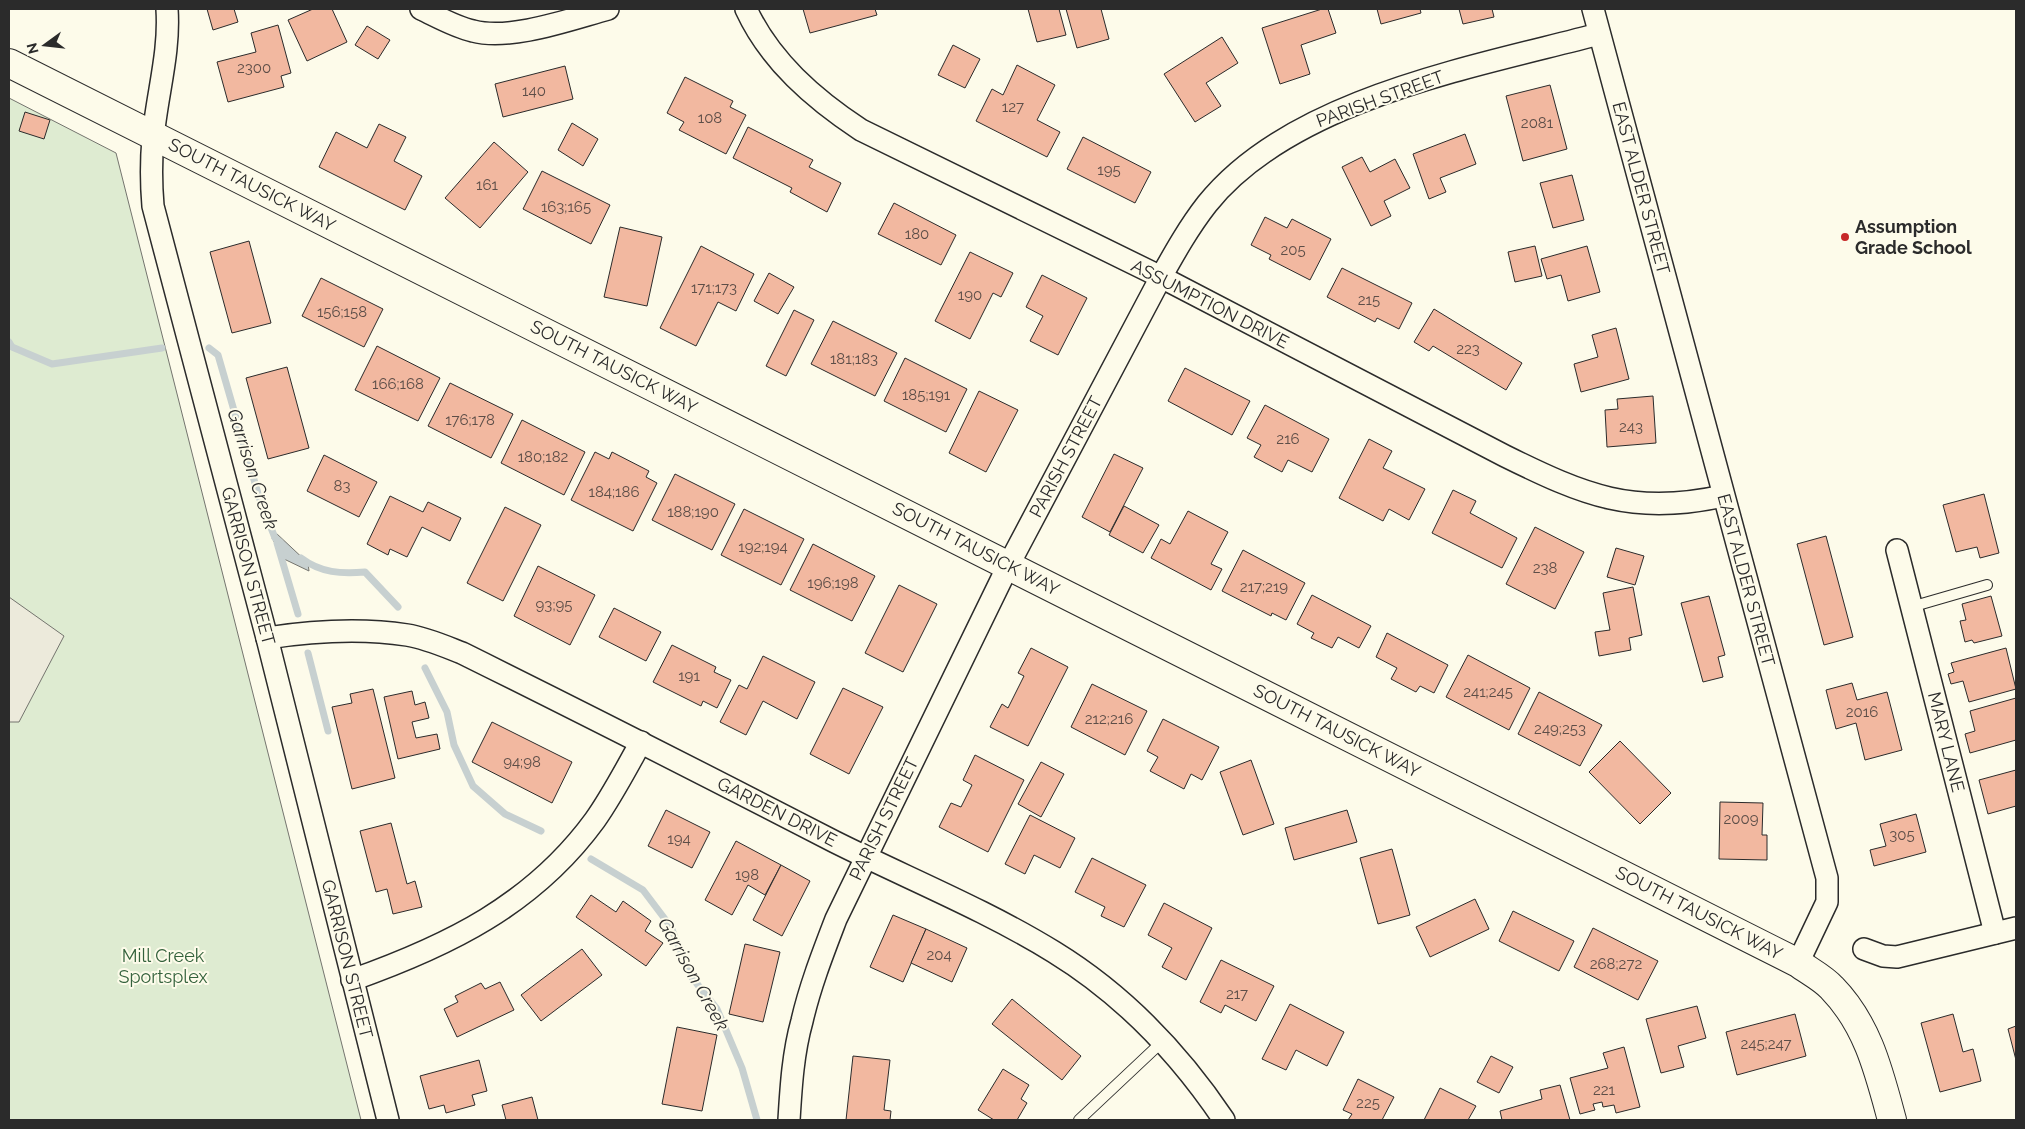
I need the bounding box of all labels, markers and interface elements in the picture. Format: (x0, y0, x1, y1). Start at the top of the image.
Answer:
north arrow (20, 20, 70, 70)
text: N (23, 41, 42, 56)
house number: 2300 (237, 59, 271, 77)
street label: PARISH STREET (1313, 66, 1446, 131)
house number: 140 (522, 82, 546, 100)
house number: 127 (1002, 98, 1024, 116)
street label: EAST ALDER STREET (1608, 99, 1675, 276)
house number: 108 (698, 109, 722, 127)
house number: 2081 (1521, 114, 1554, 132)
street label: SOUTH TAUSICK WAY (165, 133, 339, 236)
house number: 195 (1097, 161, 1121, 179)
house number: 161 (476, 176, 499, 194)
house number: 163;165 (541, 198, 591, 216)
place label: Assumption Grade School (1855, 216, 1972, 258)
house number: 180 (905, 225, 929, 243)
marker: Assumption Grade School (1839, 231, 1851, 243)
house number: 205 (1280, 241, 1306, 259)
street label: ASSUMPTION DRIVE (1128, 255, 1293, 352)
house number: 171;173 (691, 279, 737, 297)
house number: 190 (958, 286, 982, 304)
house number: 215 (1358, 291, 1380, 309)
house number: 156;158 (317, 303, 367, 321)
street label: SOUTH TAUSICK WAY (527, 315, 701, 418)
house number: 223 (1456, 340, 1480, 358)
house number: 181;183 (830, 350, 878, 368)
house number: 166;168 (372, 375, 424, 393)
house number: 185;191 (902, 386, 951, 404)
street label: PARISH STREET (1025, 393, 1106, 521)
water label: Garrison Creek (223, 406, 283, 532)
house number: 176;178 (445, 411, 495, 429)
house number: 243 (1619, 418, 1643, 436)
house number: 216 (1276, 430, 1300, 448)
house number: 180;182 (518, 448, 569, 466)
house number: 83 (334, 477, 350, 495)
house number: 184;186 (589, 483, 639, 501)
street label: GARRISON STREET (217, 485, 280, 647)
street label: EAST ALDER STREET (1713, 491, 1780, 668)
street label: SOUTH TAUSICK WAY (889, 497, 1063, 600)
house number: 188;190 (667, 503, 719, 521)
house number: 192;194 (738, 538, 788, 556)
house number: 238 (1533, 559, 1557, 577)
house number: 196;198 (807, 574, 859, 592)
house number: 217;219 (1240, 578, 1288, 596)
house number: 93;95 (536, 596, 572, 614)
house number: 191 (678, 667, 700, 685)
street label: SOUTH TAUSICK WAY (1250, 679, 1424, 782)
house number: 241;245 (1463, 683, 1513, 701)
street label: MARY LANE (1924, 690, 1969, 794)
house number: 2016 (1846, 703, 1878, 721)
house number: 212;216 (1085, 710, 1133, 728)
house number: 249;253 (1534, 720, 1586, 738)
house number: 94;98 (503, 753, 541, 771)
street label: PARISH STREET (845, 754, 922, 884)
street label: GARDEN DRIVE (714, 772, 841, 851)
house number: 2009 (1724, 810, 1759, 828)
house number: 305 (1889, 826, 1915, 844)
house number: 194 (667, 830, 691, 848)
street label: SOUTH TAUSICK WAY (1612, 861, 1786, 964)
house number: 198 (735, 866, 759, 884)
street label: GARRISON STREET (318, 878, 377, 1040)
water label: Garrison Creek (654, 914, 734, 1034)
park label: Mill Creek Sportsplex (118, 945, 208, 987)
house number: 204 (926, 946, 952, 964)
house number: 268;272 (1590, 955, 1642, 973)
house number: 217 (1226, 985, 1248, 1003)
house number: 245;247 (1740, 1035, 1792, 1053)
house number: 221 (1593, 1081, 1616, 1099)
house number: 225 (1356, 1094, 1380, 1112)

